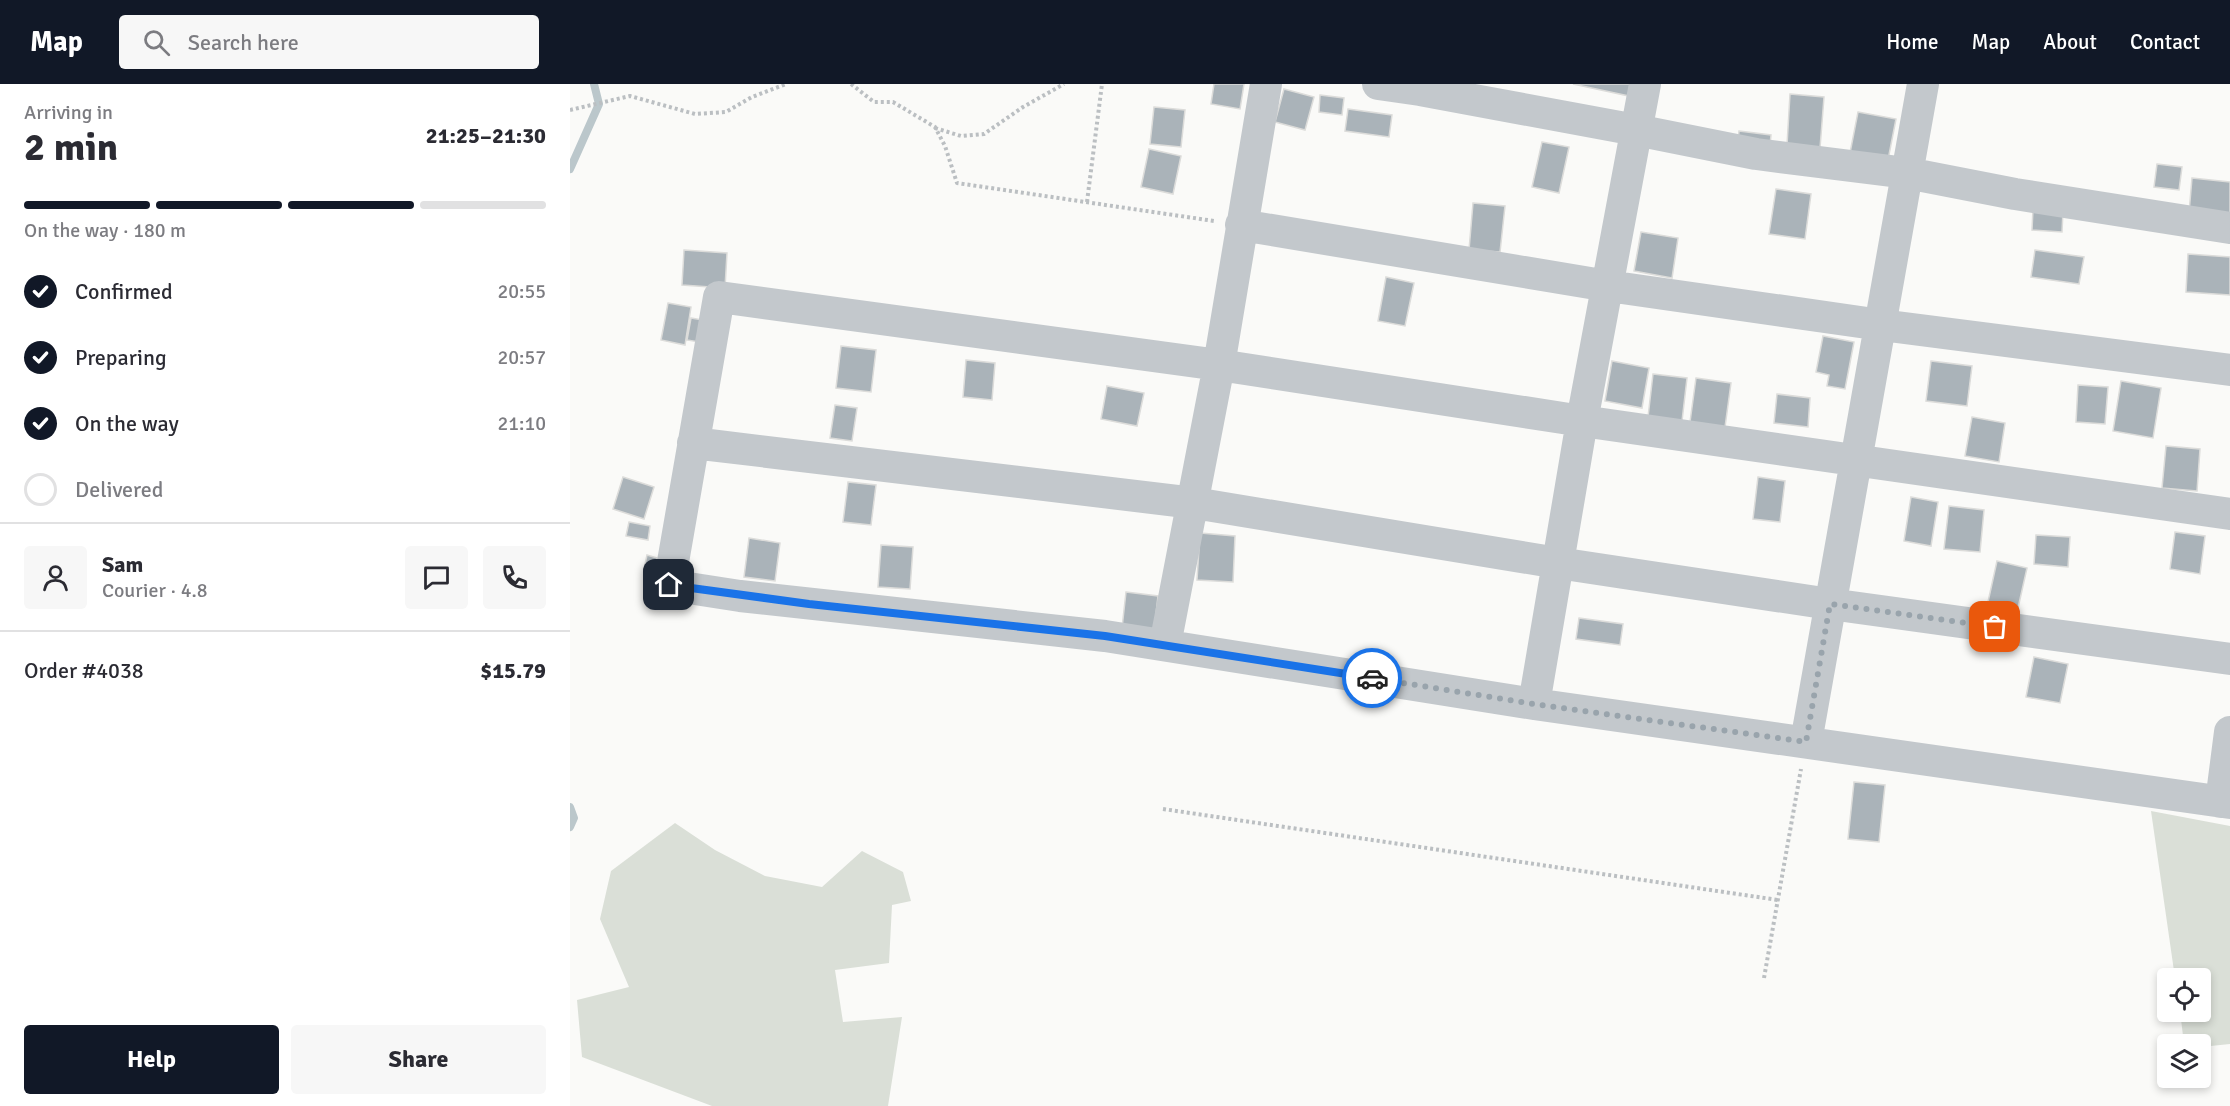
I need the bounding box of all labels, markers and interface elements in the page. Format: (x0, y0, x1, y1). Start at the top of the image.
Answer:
search box (119, 15, 539, 69)
text: Map (30, 25, 83, 59)
icon: search (140, 26, 173, 59)
text: Search here (188, 29, 299, 56)
text: Home (1886, 29, 1939, 55)
text: Map (1972, 29, 2010, 55)
text: About (2043, 29, 2097, 55)
text: Contact (2130, 29, 2200, 55)
text: Arriving in (24, 100, 113, 125)
text: 21:25–21:30 (426, 122, 546, 149)
text: 2 min (24, 123, 118, 171)
text: On the way · 180 m (24, 218, 186, 243)
icon: check (24, 275, 57, 308)
text: Confirmed (75, 278, 173, 305)
text: 20:55 (497, 279, 546, 304)
icon: check (24, 341, 57, 374)
text: Preparing (75, 344, 167, 371)
text: 20:57 (497, 345, 546, 370)
icon: check (24, 407, 57, 440)
text: On the way (75, 410, 179, 437)
text: 21:10 (497, 411, 546, 436)
text: Delivered (75, 476, 163, 503)
button: person (24, 546, 87, 609)
button: chat (405, 546, 468, 609)
button: phone (483, 546, 546, 609)
text: Sam (102, 551, 143, 578)
pin (643, 559, 694, 610)
icon: home (652, 568, 685, 601)
text: Courier · 4.8 (102, 578, 208, 603)
pin (1969, 601, 2020, 652)
icon: bag (1978, 610, 2011, 643)
courier (1342, 648, 1402, 708)
text: Order #4038 (24, 657, 144, 684)
text: $15.79 (480, 657, 546, 684)
icon: car (1356, 662, 1389, 695)
map controls (2157, 968, 2211, 1088)
button: locate (2157, 968, 2211, 1022)
button: Help (24, 1025, 279, 1094)
button: Share (291, 1025, 546, 1094)
button: layers (2157, 1034, 2211, 1088)

